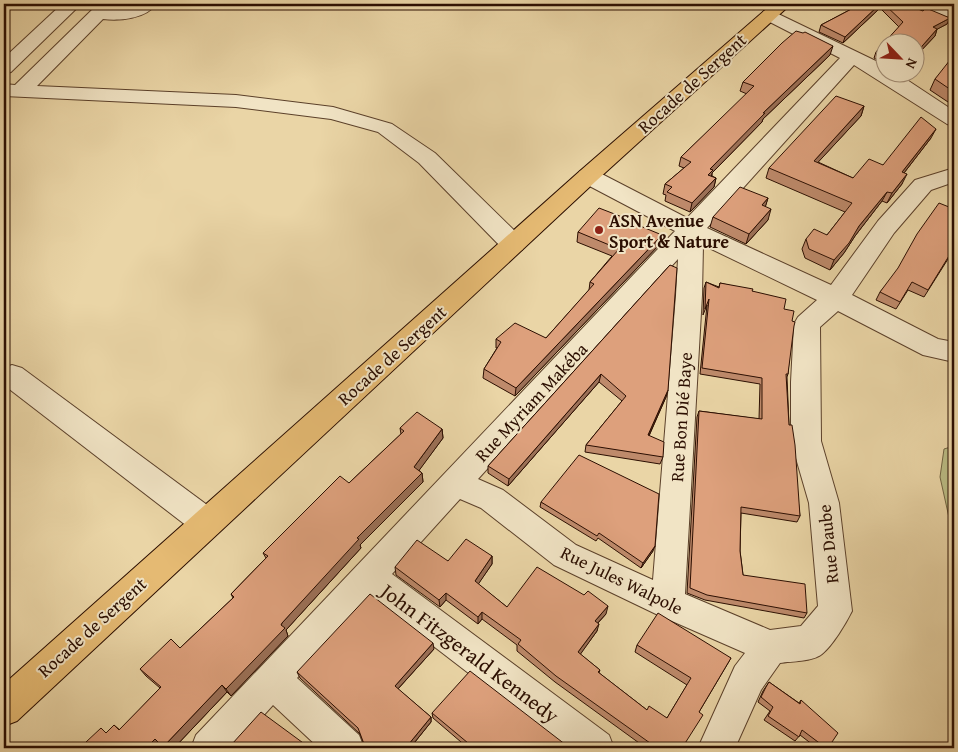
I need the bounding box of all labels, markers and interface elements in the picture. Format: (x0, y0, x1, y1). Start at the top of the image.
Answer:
street label: Rocade de Sergent (631, 26, 753, 139)
north arrow (876, 32, 926, 82)
text: N (900, 55, 923, 73)
place label: ASN Avenue Sport & Nature (609, 207, 729, 255)
marker: ASN Avenue Sport & Nature (593, 224, 605, 236)
street label: Rocade de Sergent (331, 298, 453, 411)
street label: Rue Myriam Makéba (468, 336, 594, 468)
street label: Rue Bon Dié Baye (663, 351, 699, 483)
street label: Rue Daube (810, 503, 846, 585)
street label: Rue Jules Walpole (556, 539, 688, 621)
street label: Rocade de Sergent (31, 570, 153, 683)
street label: John Fitzgerald Kennedy (372, 574, 566, 731)

